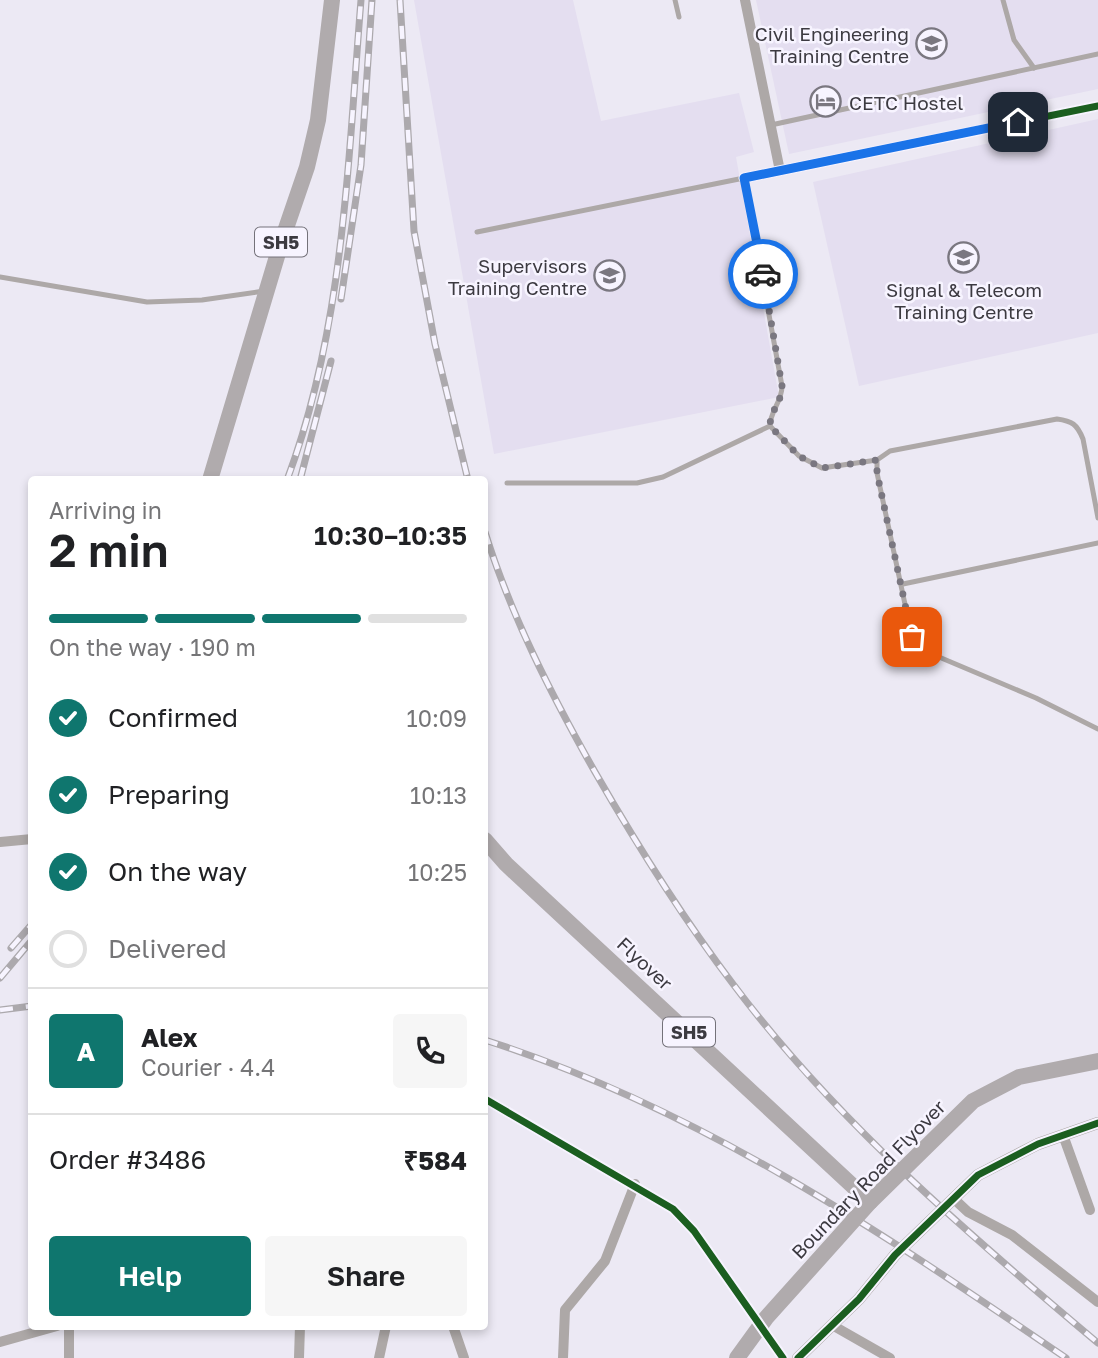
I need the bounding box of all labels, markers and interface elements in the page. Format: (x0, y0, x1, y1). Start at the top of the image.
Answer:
place label: Civil Engineering Training Centre (755, 22, 909, 67)
school or university icon: Civil Engineering Training Centre (915, 27, 949, 61)
hotel icon: CETC Hostel (809, 85, 843, 119)
place label: CETC Hostel (849, 91, 963, 114)
pin (988, 92, 1048, 152)
icon: home (999, 103, 1037, 141)
road number: SH5 (255, 228, 307, 256)
courier (728, 239, 798, 309)
school or university icon: Signal & Telecom Training Centre (947, 241, 981, 275)
place label: Supervisors Training Centre (448, 254, 587, 299)
icon: car (744, 255, 782, 293)
school or university icon: Supervisors Training Centre (593, 259, 627, 293)
place label: Signal & Telecom Training Centre (886, 278, 1042, 323)
text: Arriving in (49, 496, 162, 524)
text: 10:30–10:35 (314, 520, 467, 551)
text: 2 min (49, 522, 169, 577)
pin (882, 607, 942, 667)
icon: bag (893, 618, 931, 656)
text: On the way · 190 m (49, 633, 256, 661)
icon: check (49, 699, 87, 737)
text: Confirmed (108, 702, 238, 733)
text: 10:09 (407, 704, 467, 732)
icon: check (49, 776, 87, 814)
text: Preparing (108, 779, 230, 810)
text: 10:13 (410, 781, 467, 809)
icon: check (49, 853, 87, 891)
text: On the way (108, 856, 247, 887)
text: 10:25 (408, 858, 467, 886)
street label: Flyover (613, 932, 678, 995)
text: Delivered (108, 933, 227, 964)
button: phone (393, 1014, 467, 1088)
road number: SH5 (663, 1017, 715, 1046)
text: Alex (141, 1022, 198, 1053)
text: A (77, 1036, 95, 1067)
text: Courier · 4.4 (141, 1053, 275, 1081)
street label: Boundary Road Flyover (786, 1095, 950, 1263)
text: Order #3486 (49, 1144, 206, 1175)
text: ₹584 (403, 1145, 467, 1176)
button: Help (49, 1236, 251, 1316)
button: Share (265, 1236, 467, 1316)

